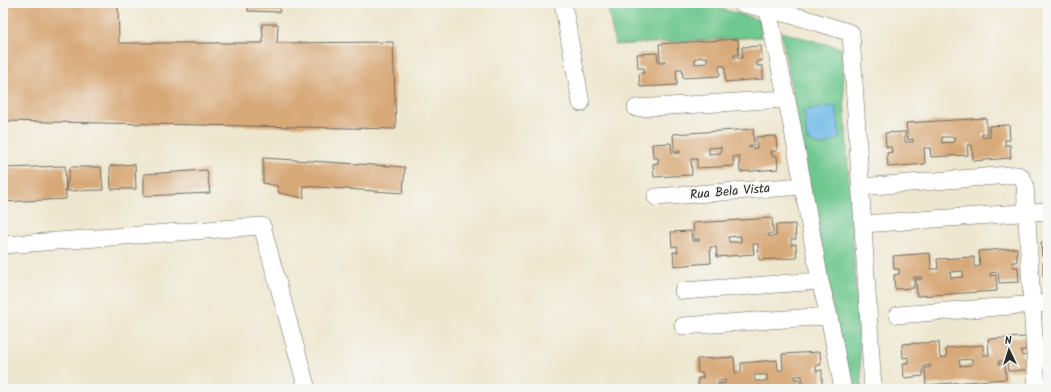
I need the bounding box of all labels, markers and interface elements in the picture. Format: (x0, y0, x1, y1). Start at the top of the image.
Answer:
street label: Rua Bela Vista (689, 178, 771, 206)
north arrow (989, 330, 1029, 370)
text: N (1004, 332, 1013, 350)

